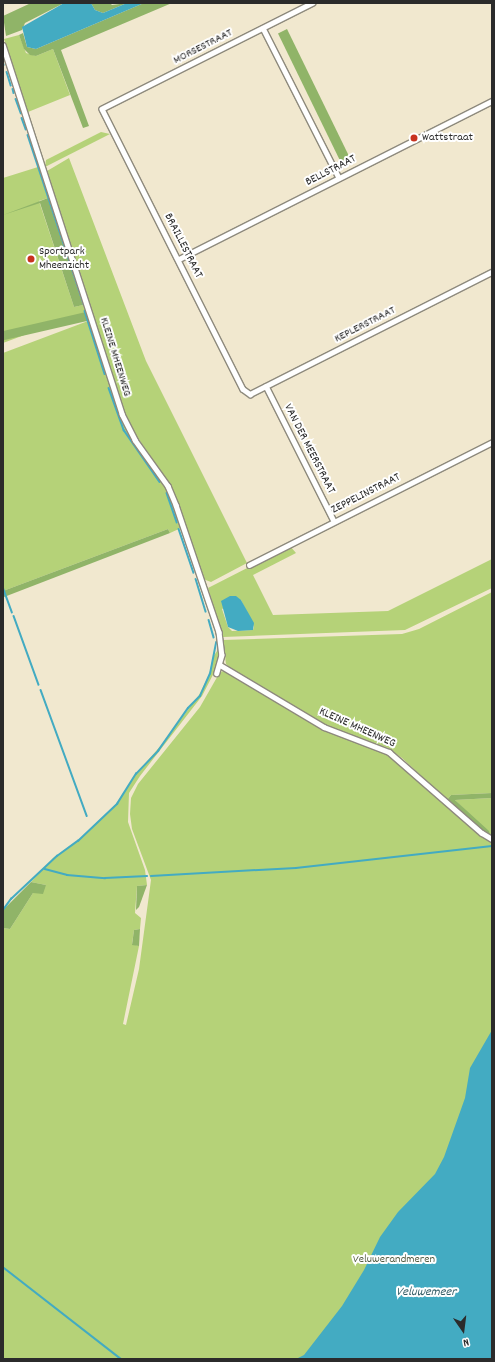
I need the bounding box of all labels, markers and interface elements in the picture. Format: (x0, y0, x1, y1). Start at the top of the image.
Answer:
street label: MORSESTRAAT (171, 26, 235, 68)
place label: Wattstraat (422, 131, 473, 145)
marker: Wattstraat (409, 133, 419, 143)
street label: BELLSTRAAT (303, 152, 359, 190)
street label: BRAILLESTRAAT (160, 211, 206, 281)
place label: Sportpark Mheenzicht (39, 245, 89, 273)
marker: Sportpark Mheenzicht (26, 254, 36, 264)
street label: KEPLERSTRAAT (332, 303, 398, 347)
street label: KLEINE MHEENWEG (96, 316, 134, 398)
street label: VAN DER MEERSTRAAT (280, 402, 338, 496)
street label: ZEPPELINSTRAAT (329, 470, 403, 518)
street label: KLEINE MHEENWEG (317, 705, 397, 751)
park label: Veluwerandmeren (353, 1253, 435, 1267)
water label: Veluwemeer (396, 1285, 456, 1301)
north arrow (443, 1310, 483, 1350)
text: N (461, 1333, 470, 1350)

